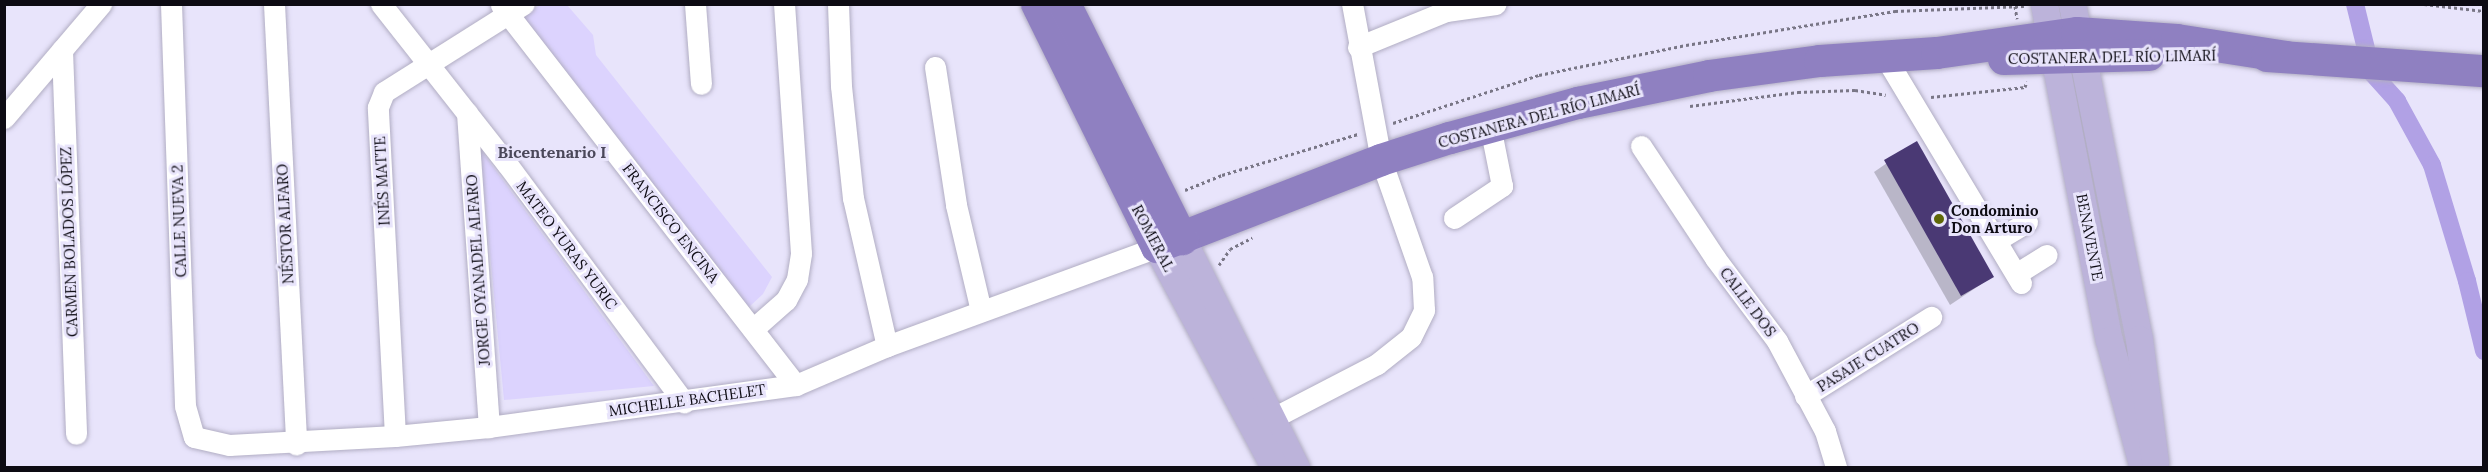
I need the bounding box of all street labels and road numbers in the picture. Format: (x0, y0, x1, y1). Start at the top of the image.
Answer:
street label: COSTANERA DEL RÍO LIMARÍ (2008, 46, 2216, 68)
street label: COSTANERA DEL RÍO LIMARÍ (1436, 80, 1642, 152)
street label: INÉS MATTE (371, 136, 393, 226)
street label: CARMEN BOLADOS LÓPEZ (57, 147, 81, 337)
street label: FRANCISCO ENCINA (619, 160, 723, 286)
street label: NÉSTOR ALFARO (273, 163, 297, 285)
street label: CALLE NUEVA 2 (168, 164, 190, 278)
street label: JORGE OYANADEL ALFARO (462, 174, 494, 366)
street label: MATEO YURAS YURIC (513, 177, 621, 313)
street label: BENAVENTE (2073, 192, 2107, 282)
street label: ROMERAL (1128, 202, 1178, 274)
street label: CALLE DOS (1716, 264, 1780, 340)
street label: PASAJE CUATRO (1814, 318, 1922, 396)
street label: MICHELLE BACHELET (607, 380, 767, 420)

